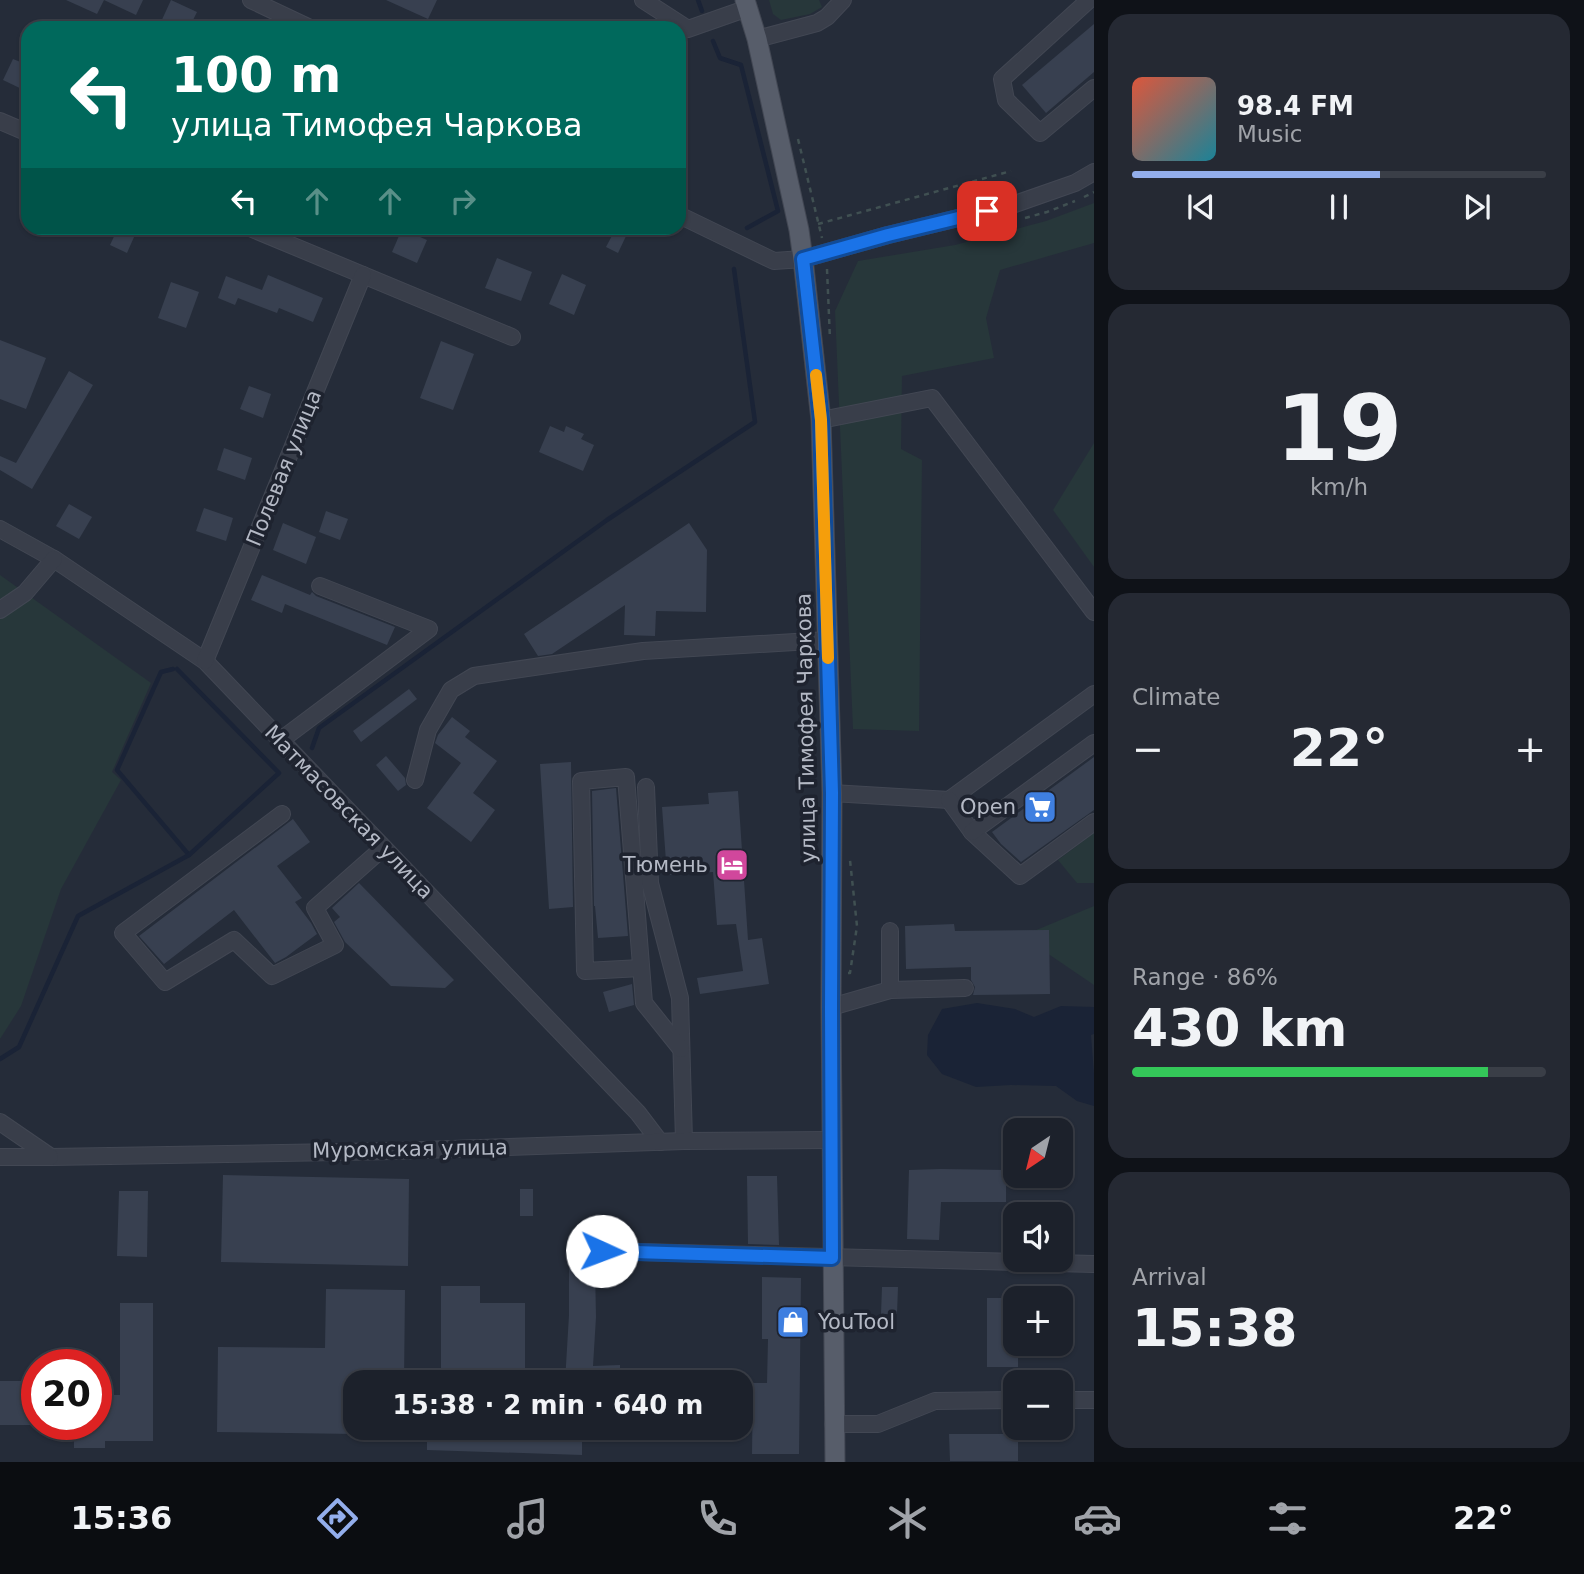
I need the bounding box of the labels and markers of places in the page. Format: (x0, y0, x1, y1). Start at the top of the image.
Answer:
pin (957, 181, 1017, 241)
supermarket icon: Open (1021, 788, 1059, 826)
place label: Open (960, 795, 1016, 819)
hotel icon: Тюмень (713, 846, 751, 884)
place label: Тюмень (622, 853, 708, 877)
shop icon: YouTool (774, 1303, 812, 1341)
place label: YouTool (817, 1310, 895, 1334)

